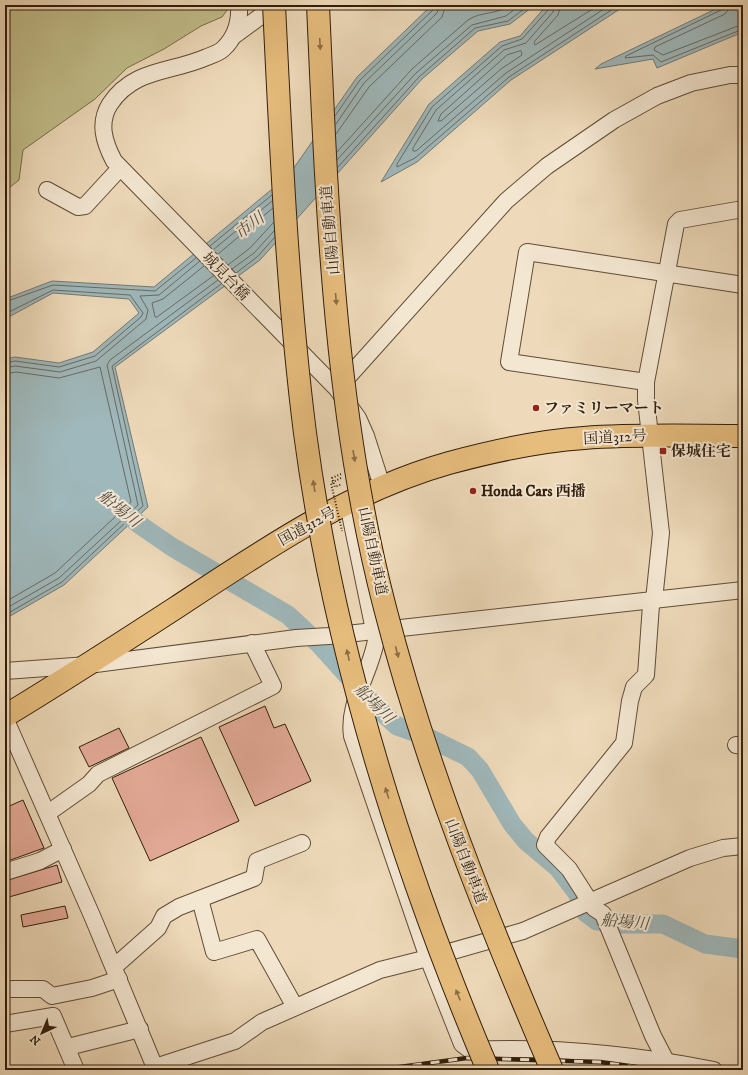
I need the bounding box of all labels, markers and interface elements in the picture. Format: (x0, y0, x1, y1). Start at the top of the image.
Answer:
one-way arrow (317, 38, 323, 51)
street label: 山陽自動車道 (317, 184, 344, 276)
water label: 市川 (231, 207, 270, 243)
street label: 城見台橋 (198, 248, 253, 305)
one-way arrow (332, 293, 339, 305)
place label: ファミリーマート (544, 399, 664, 418)
marker: ファミリーマート (531, 403, 541, 413)
street label: 国道312号 (583, 426, 647, 449)
place label: 保城住宅 (671, 442, 731, 461)
marker: 保城住宅 (658, 446, 668, 456)
one-way arrow (352, 450, 358, 462)
one-way arrow (311, 480, 317, 492)
place label: Honda Cars 西播 (481, 482, 586, 501)
water label: 船場川 (94, 486, 146, 533)
marker: Honda Cars 西播 (468, 486, 478, 496)
street label: 国道312号 (275, 503, 340, 550)
street label: 山陽自動車道 (354, 505, 391, 597)
one-way arrow (394, 646, 400, 658)
one-way arrow (344, 649, 350, 661)
water label: 船場川 (350, 680, 400, 729)
one-way arrow (384, 787, 390, 799)
street label: 山陽自動車道 (441, 816, 491, 907)
water label: 船場川 (600, 910, 652, 934)
one-way arrow (454, 989, 460, 1001)
north arrow (22, 1013, 62, 1053)
text: N (28, 1031, 44, 1048)

